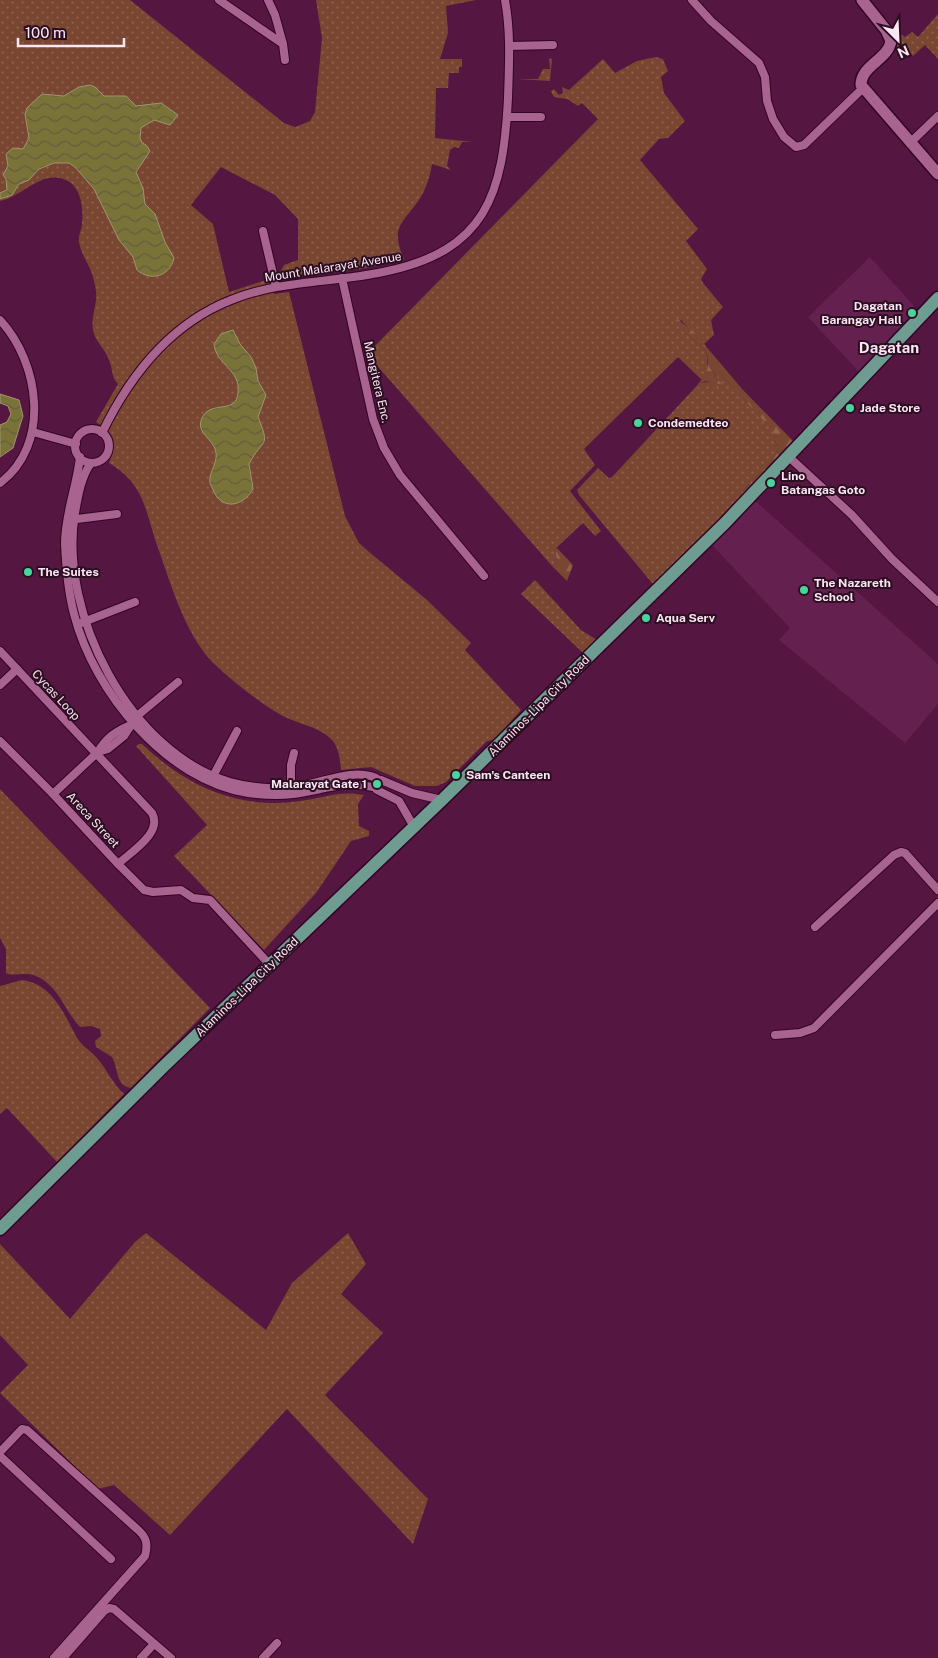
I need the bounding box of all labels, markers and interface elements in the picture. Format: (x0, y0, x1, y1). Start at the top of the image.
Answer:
scale bar (18, 15, 124, 47)
north arrow (873, 15, 923, 65)
text: 100 m (25, 24, 66, 41)
text: N (895, 42, 912, 61)
street label: Mount Malarayat Avenue (264, 249, 403, 285)
place label: Dagatan Barangay Hall (821, 299, 902, 327)
marker: Dagatan Barangay Hall (906, 307, 918, 319)
district label: Dagatan (859, 339, 919, 356)
street label: Mangitera Enc. (361, 340, 393, 424)
place label: Jade Store (860, 401, 920, 415)
marker: Jade Store (844, 402, 856, 414)
place label: Condemedteo (648, 416, 729, 430)
marker: Condemedteo (632, 417, 644, 429)
place label: Lino Batangas Goto (781, 469, 865, 497)
marker: Lino Batangas Goto (765, 477, 777, 489)
place label: The Suites (38, 565, 99, 579)
marker: The Suites (22, 566, 34, 578)
place label: The Nazareth School (814, 576, 891, 604)
marker: The Nazareth School (798, 584, 810, 596)
place label: Aqua Serv (656, 611, 716, 625)
marker: Aqua Serv (640, 612, 652, 624)
street label: Alaminos-Lipa City Road (486, 653, 592, 759)
street label: Cycas Loop (29, 667, 83, 723)
place label: Sam's Canteen (466, 768, 550, 782)
marker: Sam's Canteen (450, 769, 462, 781)
place label: Malarayat Gate 1 (271, 777, 367, 791)
marker: Malarayat Gate 1 (371, 778, 383, 790)
street label: Areca Street (64, 789, 123, 851)
street label: Alaminos-Lipa City Road (193, 934, 301, 1040)

